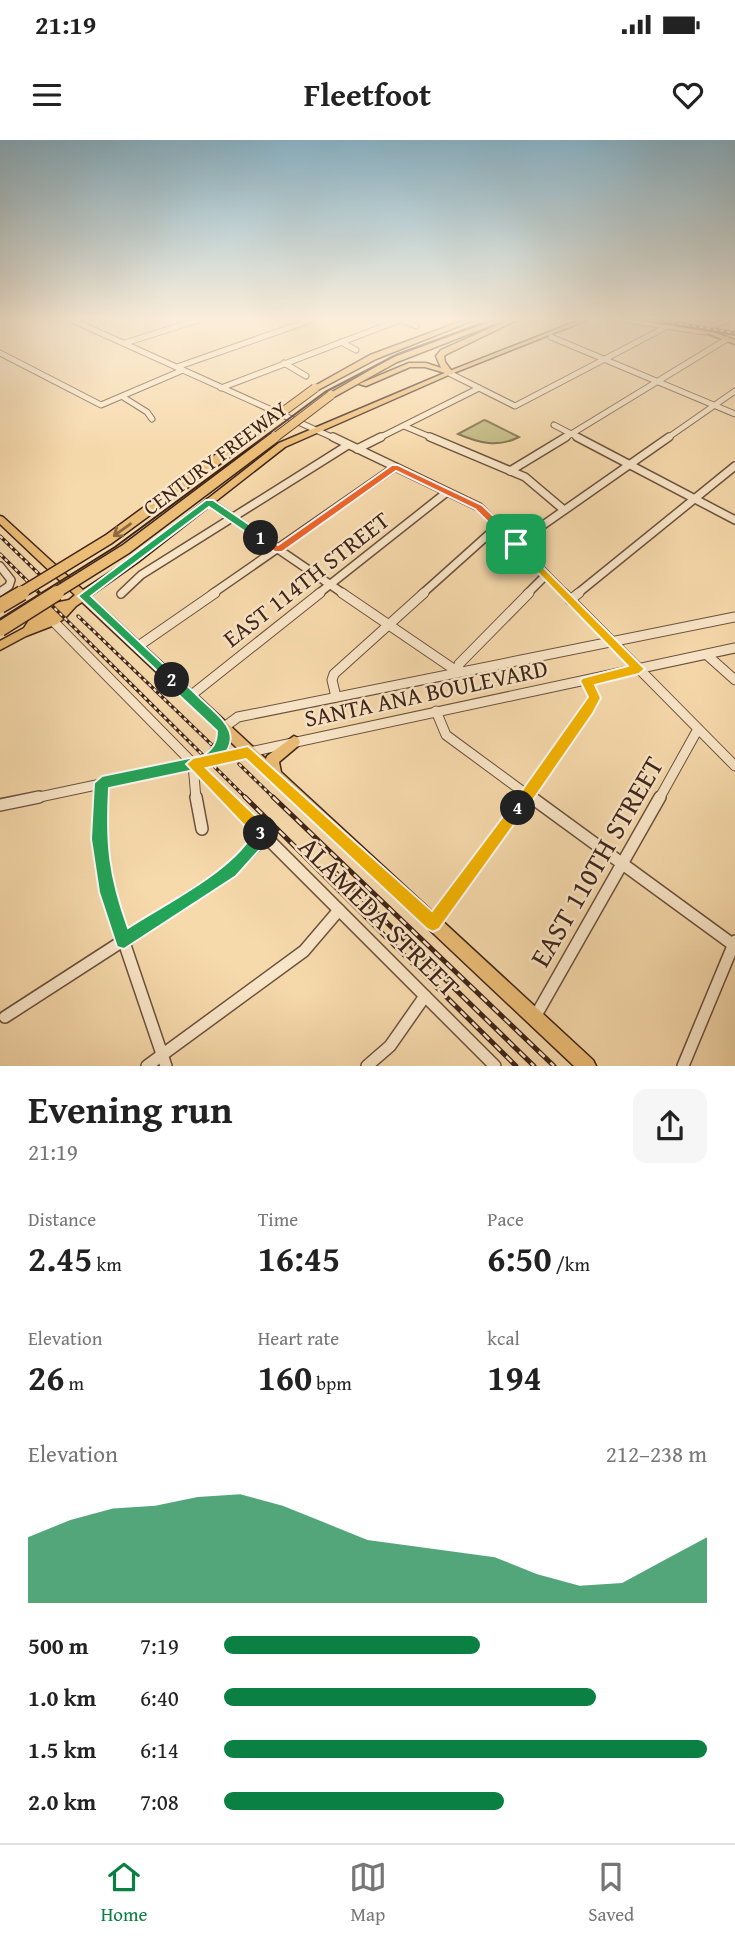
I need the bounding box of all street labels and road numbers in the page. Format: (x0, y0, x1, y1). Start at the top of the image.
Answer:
street label: CENTURY FREEWAY (136, 393, 294, 523)
street label: EAST 114TH STREET (217, 505, 395, 653)
street label: SANTA ANA BOULEVARD (301, 650, 551, 736)
street label: EAST 110TH STREET (519, 748, 673, 974)
street label: ALAMEDA STREET (290, 826, 470, 1006)

